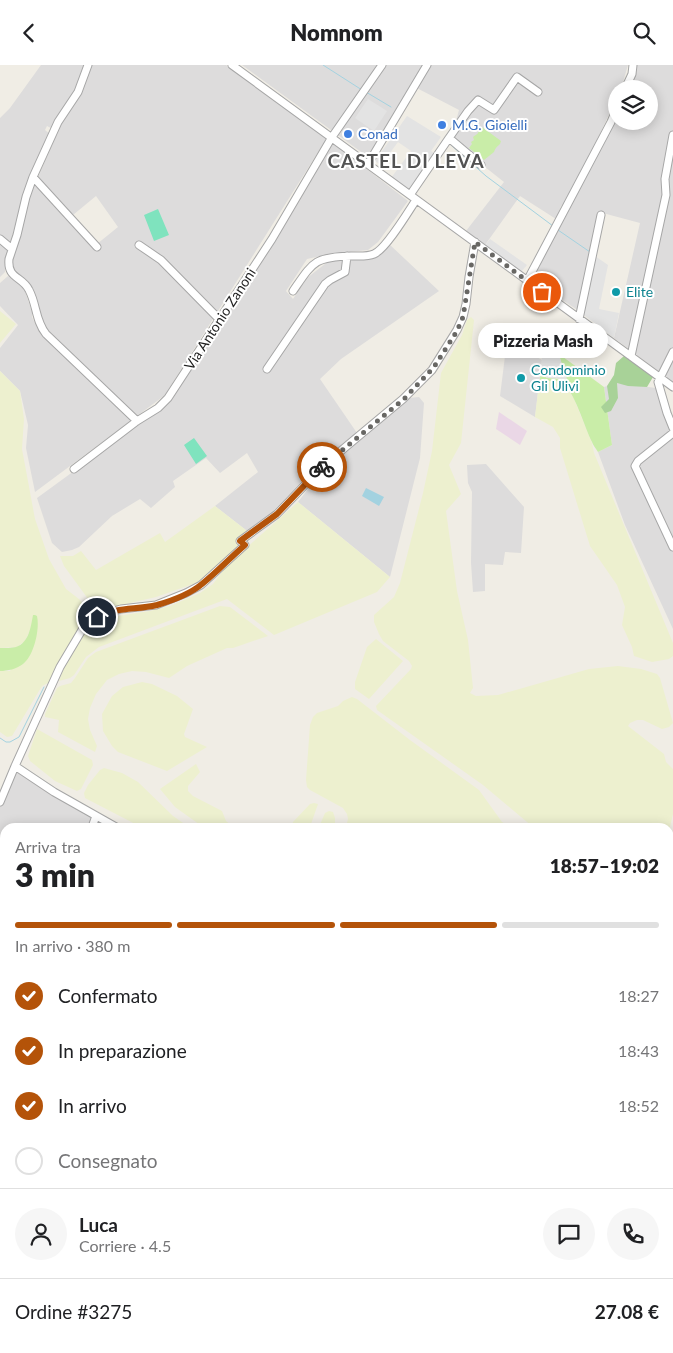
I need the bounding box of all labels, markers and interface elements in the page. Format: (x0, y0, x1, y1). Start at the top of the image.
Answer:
icon: back (15, 19, 43, 47)
text: Nomnom (290, 19, 383, 46)
icon: search (630, 19, 658, 47)
map controls (608, 80, 658, 130)
button: layers (608, 80, 658, 130)
place label: M.G. Gioielli (452, 116, 527, 133)
marker: M.G. Gioielli (436, 119, 448, 131)
place label: Conad (358, 125, 398, 142)
marker: Conad (342, 128, 354, 140)
district label: CASTEL DI LEVA (327, 149, 485, 172)
street label: Via Antonio Zanoni (180, 265, 259, 373)
pin (521, 271, 563, 313)
icon: bag (528, 278, 556, 306)
place label: Elite (626, 283, 653, 300)
marker: Elite (610, 286, 622, 298)
callout: Pizzeria Mash (477, 322, 607, 357)
text: Pizzeria Mash (493, 331, 593, 350)
place label: Condominio Gli Ulivi (531, 361, 606, 394)
marker: Condominio Gli Ulivi (515, 372, 527, 384)
courier (297, 442, 347, 492)
icon: bike (308, 453, 336, 481)
pin (76, 596, 118, 638)
icon: home (83, 603, 111, 631)
text: Arriva tra (15, 837, 81, 856)
text: 18:57–19:02 (550, 854, 659, 877)
text: 3 min (15, 855, 95, 894)
text: In arrivo · 380 m (15, 936, 130, 955)
icon: check (15, 982, 43, 1010)
text: Confermato (58, 984, 158, 1007)
text: 18:27 (618, 986, 659, 1005)
icon: check (15, 1037, 43, 1065)
text: In preparazione (58, 1039, 187, 1062)
text: 18:43 (618, 1041, 659, 1060)
icon: check (15, 1092, 43, 1120)
text: In arrivo (58, 1094, 127, 1117)
text: 18:52 (618, 1096, 659, 1115)
text: Consegnato (58, 1149, 157, 1172)
button: person (15, 1208, 67, 1260)
button: chat (543, 1208, 595, 1260)
button: phone (607, 1208, 659, 1260)
text: Luca (79, 1213, 118, 1236)
text: Corriere · 4.5 (79, 1236, 171, 1255)
text: Ordine #3275 (15, 1300, 132, 1323)
text: 27.08 € (595, 1300, 659, 1323)

